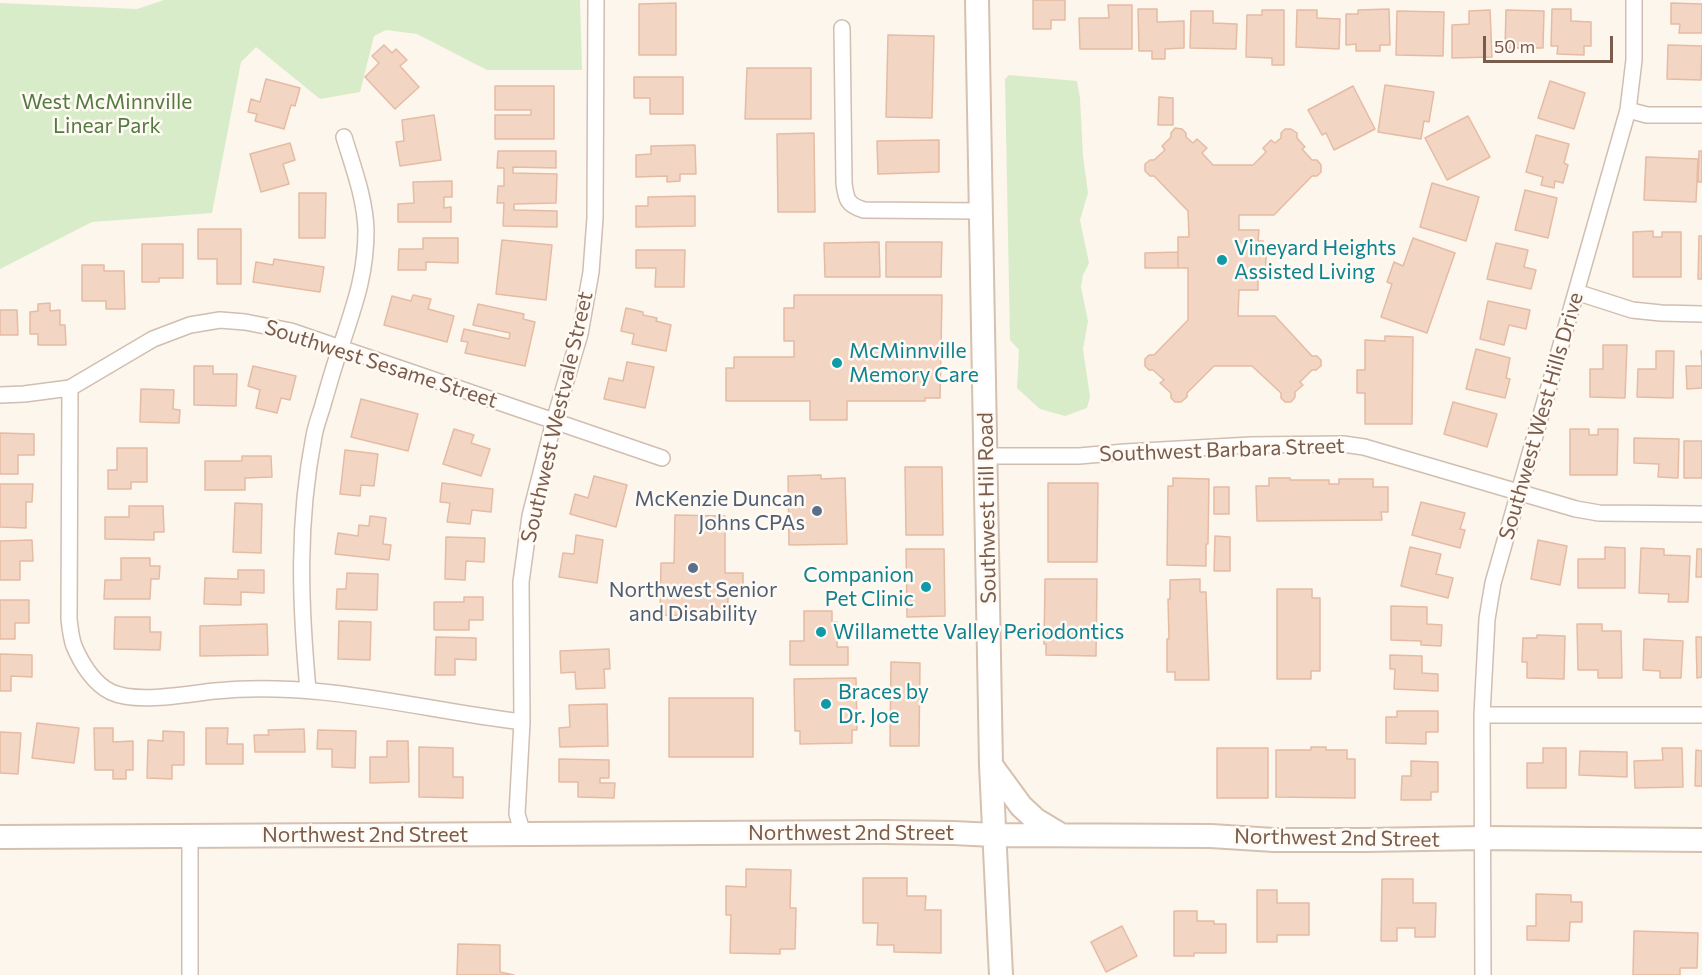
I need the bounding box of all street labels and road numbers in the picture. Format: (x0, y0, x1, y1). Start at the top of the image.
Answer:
street label: Southwest Westvale Street (516, 289, 598, 545)
street label: Southwest West Hills Drive (1494, 290, 1588, 542)
street label: Southwest Sesame Street (261, 314, 501, 414)
street label: Southwest Hill Road (973, 412, 1001, 604)
street label: Southwest Barbara Street (1099, 433, 1345, 467)
street label: Northwest 2nd Street (748, 820, 954, 846)
street label: Northwest 2nd Street (262, 822, 468, 848)
street label: Northwest 2nd Street (1234, 824, 1440, 852)

